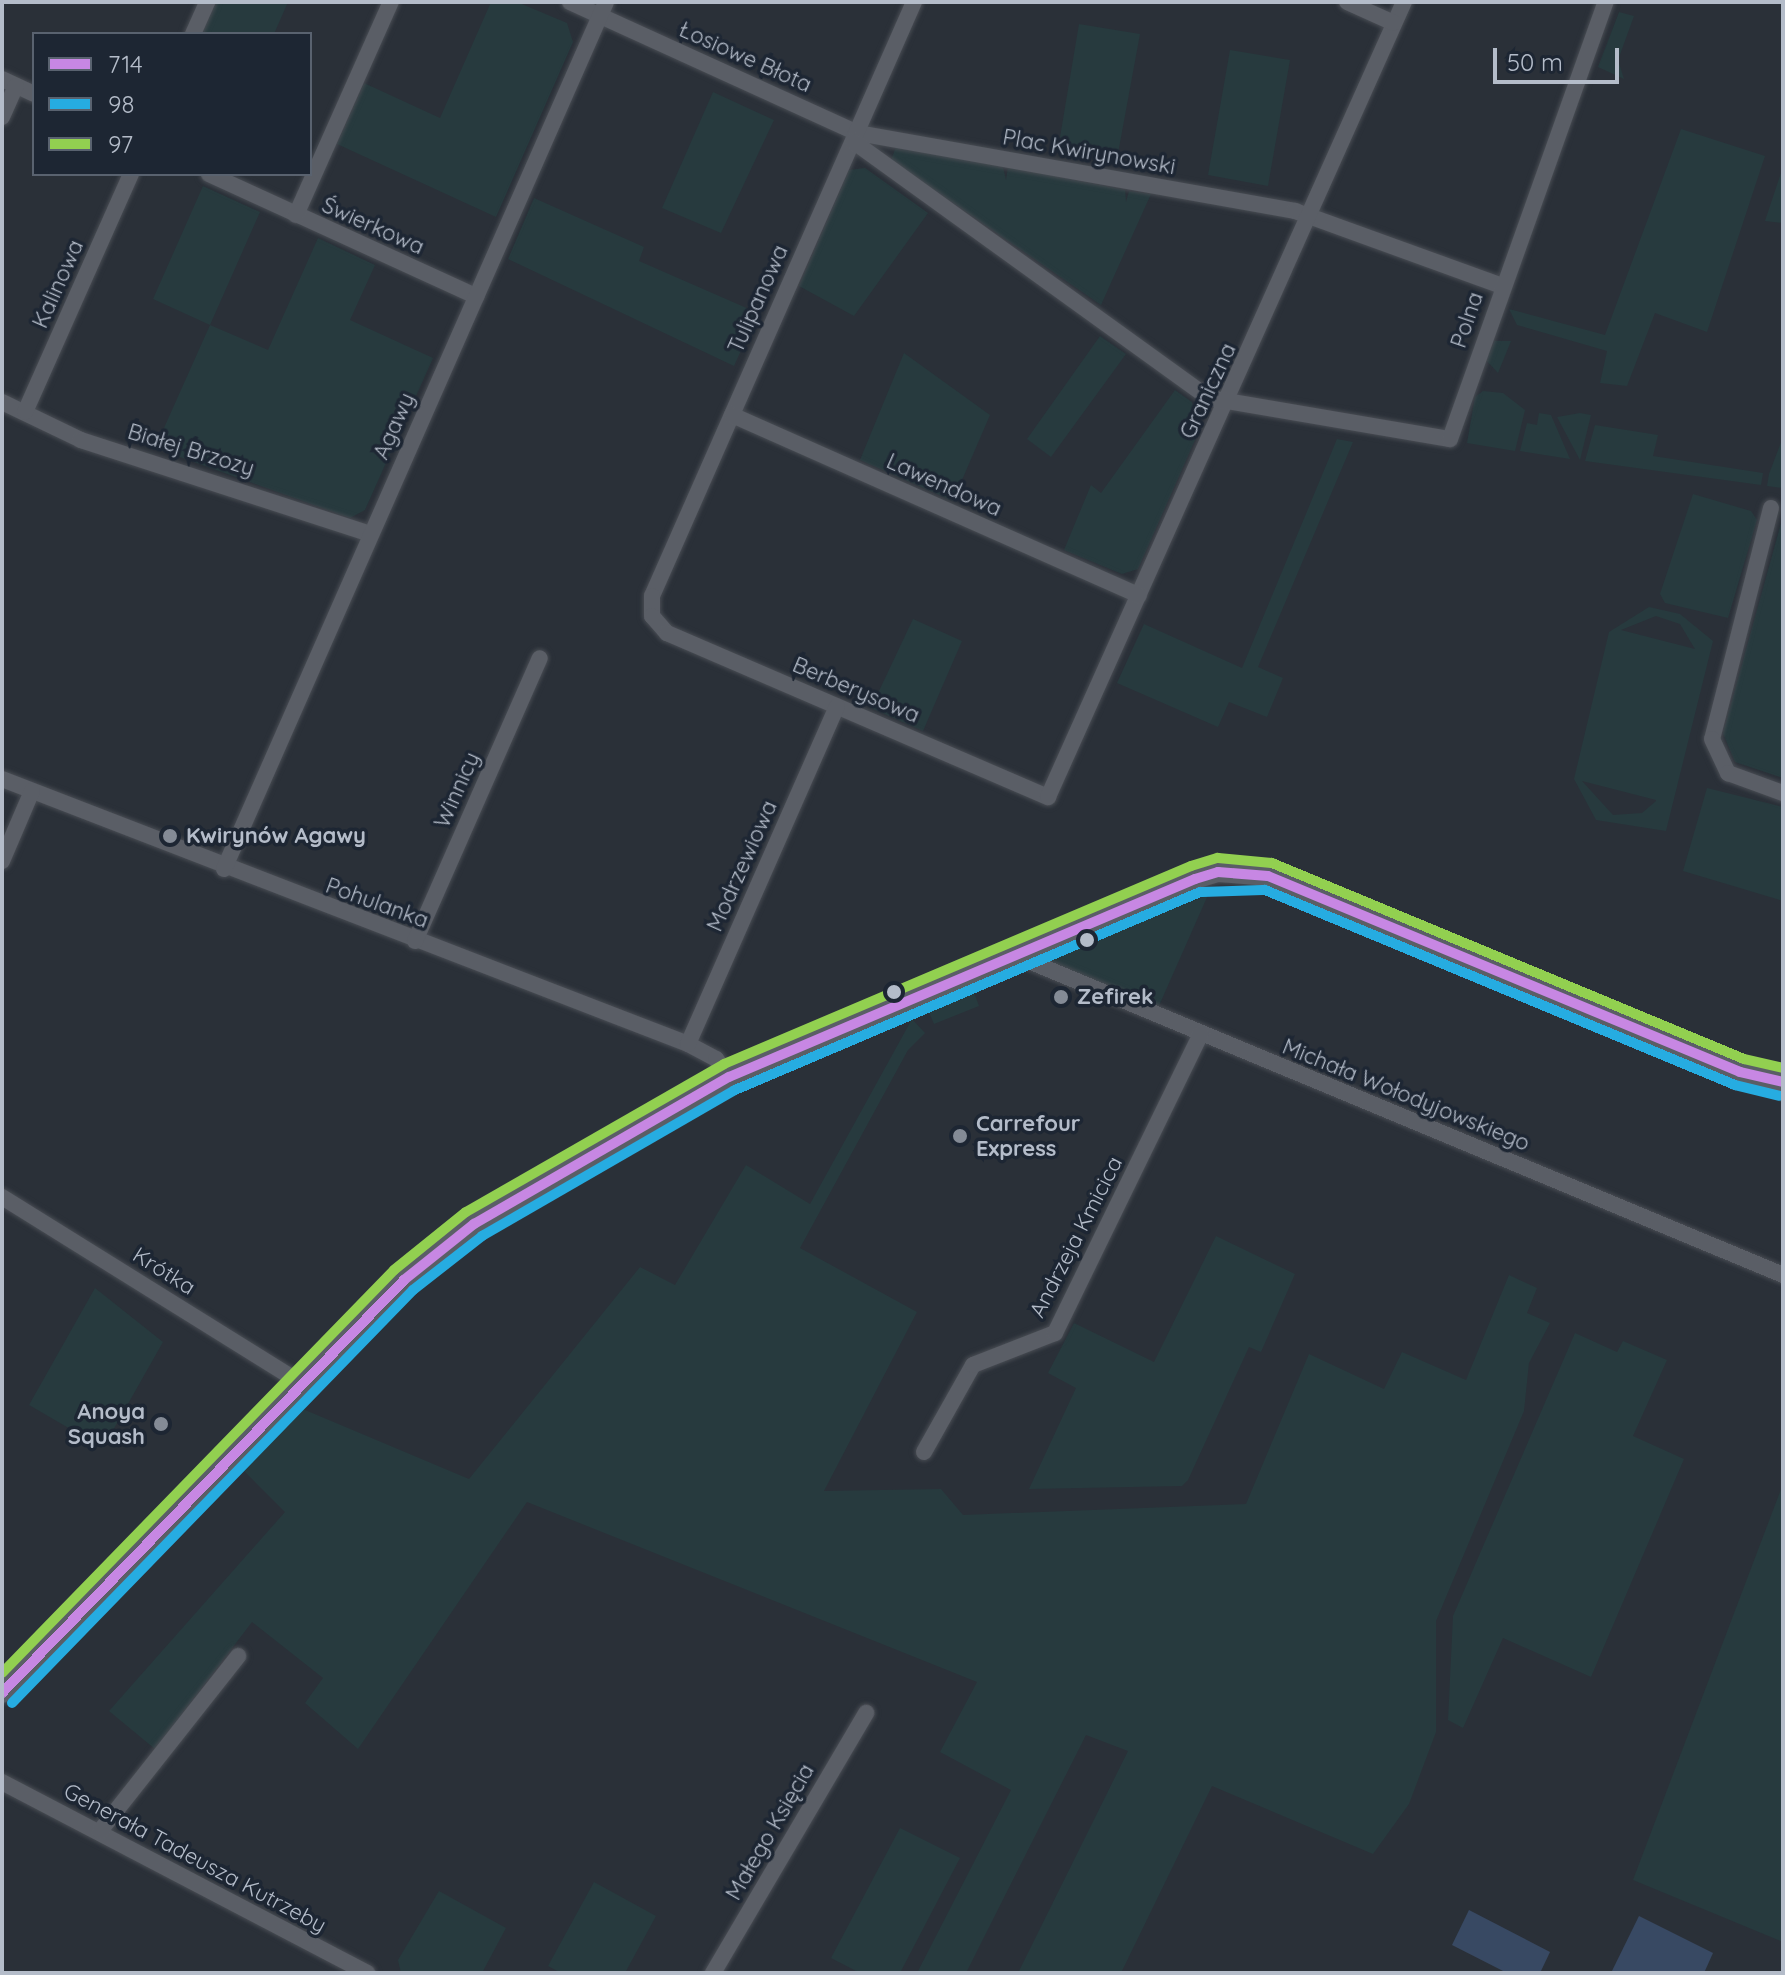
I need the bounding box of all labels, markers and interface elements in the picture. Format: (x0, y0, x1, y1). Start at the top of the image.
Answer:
street label: Łosiowe Błota (674, 16, 816, 98)
legend (32, 32, 312, 176)
scale bar (1497, 32, 1623, 82)
text: 50 m (1507, 47, 1563, 77)
text: 714 (108, 49, 143, 79)
text: 98 (108, 89, 134, 119)
street label: Plac Kwirynowski (1001, 124, 1177, 180)
text: 97 (108, 129, 133, 159)
street label: Świerkowa (318, 192, 428, 260)
street label: Kalinowa (27, 236, 89, 332)
street label: Tulipanowa (722, 241, 794, 357)
street label: Polna (1445, 289, 1489, 351)
street label: Graniczna (1174, 339, 1242, 443)
street label: Agawy (368, 389, 420, 463)
street label: Białej Brzozy (124, 418, 258, 482)
street label: Lawendowa (882, 448, 1006, 522)
street label: Berberysowa (789, 651, 923, 729)
street label: Winnicy (429, 748, 485, 832)
street label: Modrzewiowa (701, 796, 783, 936)
place label: Kwirynów Agawy (186, 823, 366, 849)
marker: Kwirynów Agawy (161, 827, 179, 845)
street label: Pohulanka (322, 872, 432, 934)
unlabelled marker (1079, 932, 1095, 948)
unlabelled marker (886, 984, 902, 1000)
place label: Zefirek (1077, 984, 1153, 1010)
marker: Zefirek (1052, 988, 1070, 1006)
street label: Michała Wołodyjowskiego (1279, 1033, 1533, 1157)
place label: Carrefour Express (976, 1110, 1080, 1162)
marker: Carrefour Express (951, 1127, 969, 1145)
street label: Andrzeja Kmicica (1024, 1152, 1128, 1322)
street label: Krótka (128, 1242, 200, 1300)
place label: Anoya Squash (68, 1398, 145, 1450)
marker: Anoya Squash (152, 1415, 170, 1433)
street label: Małego Księcia (720, 1759, 820, 1905)
street label: Generała Tadeusza Kutrzeby (59, 1777, 331, 1939)

